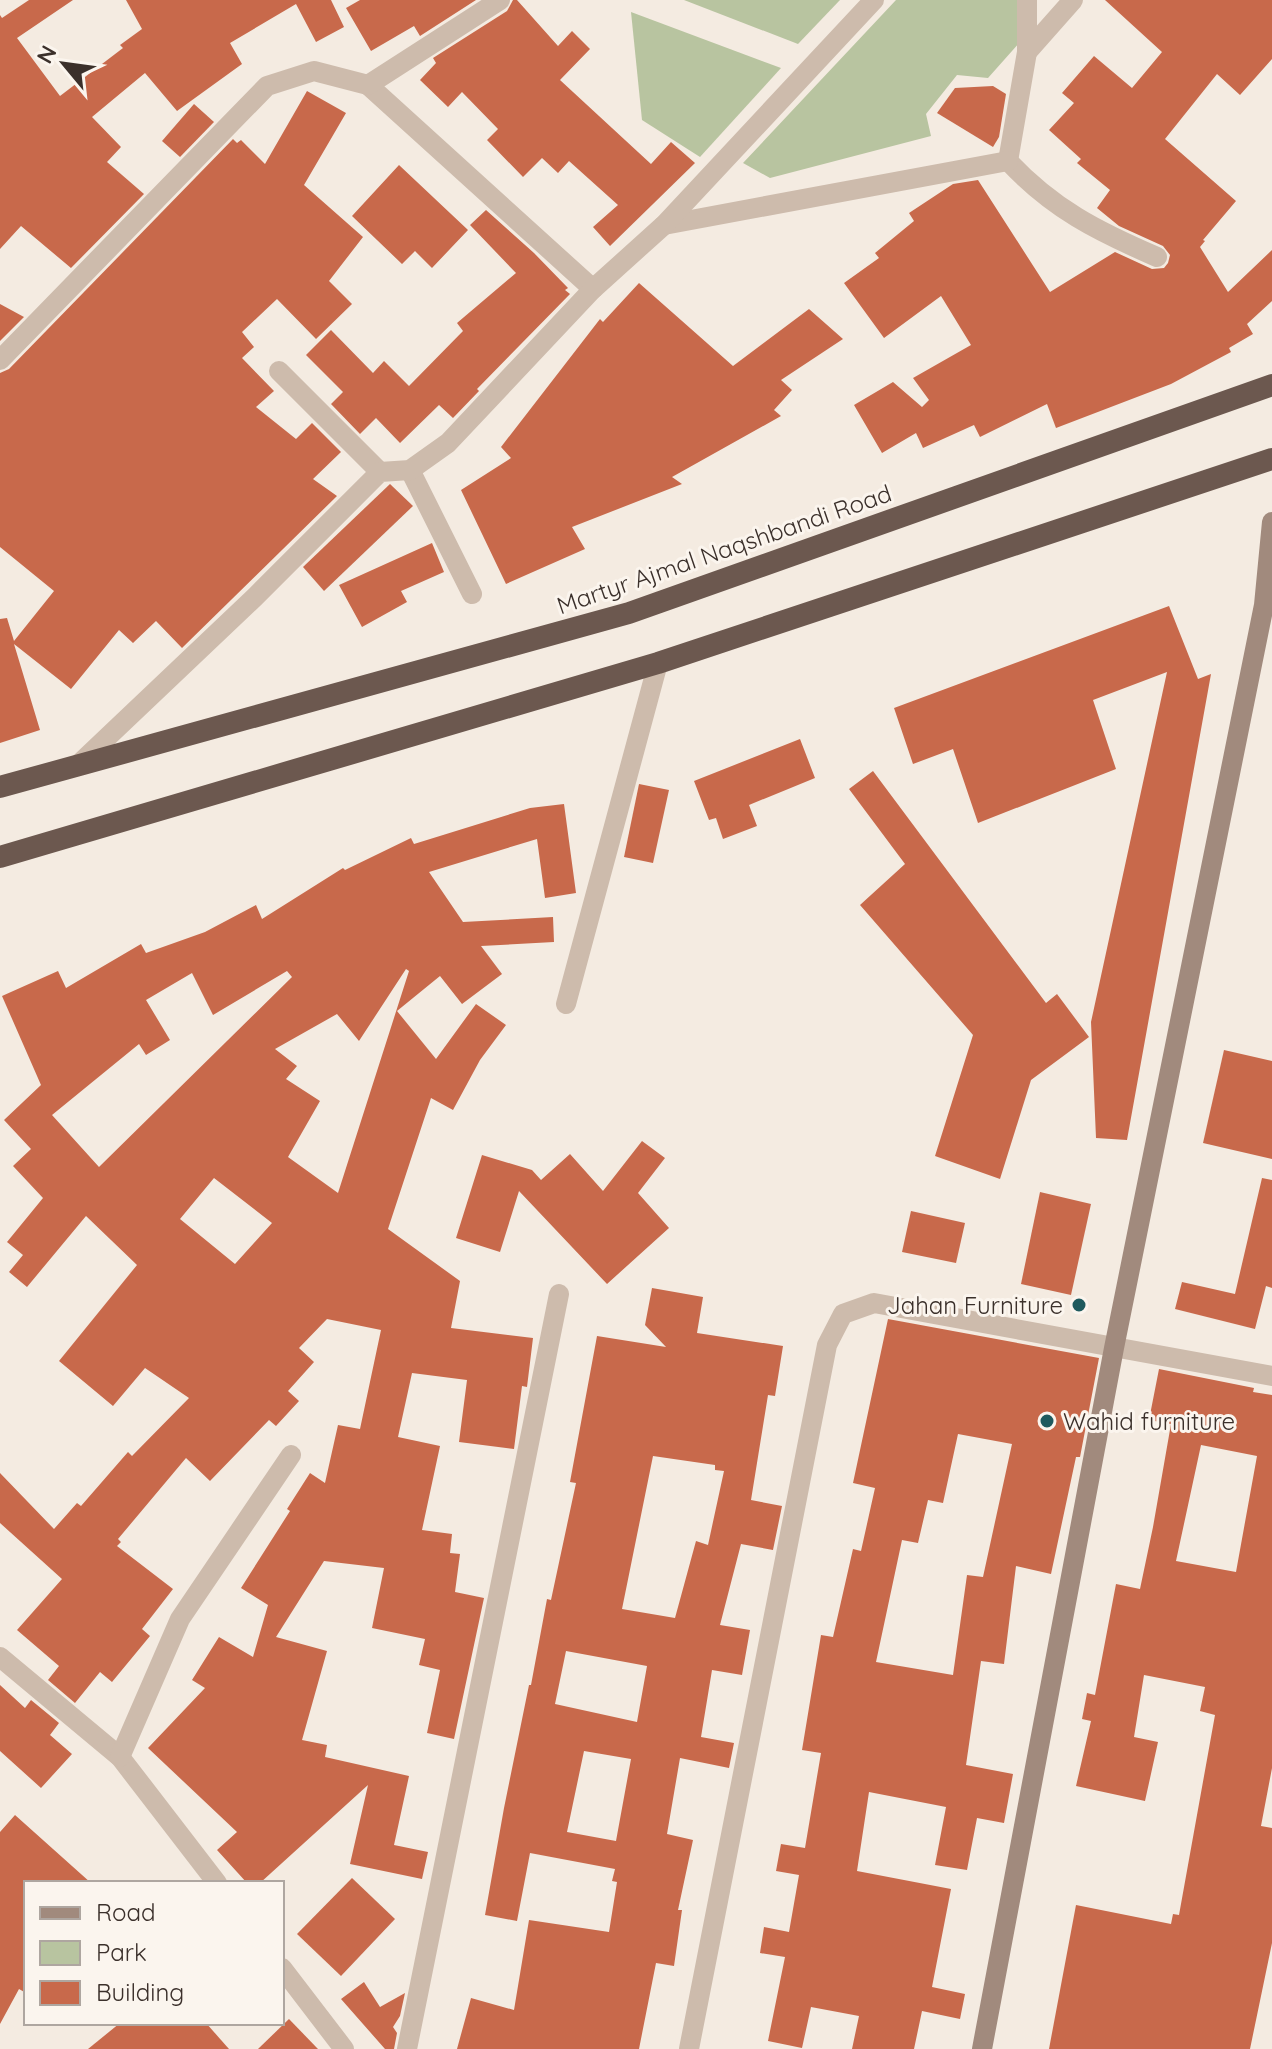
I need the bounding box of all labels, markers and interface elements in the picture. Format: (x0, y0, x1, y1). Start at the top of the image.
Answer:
north arrow (24, 24, 104, 104)
text: N (30, 40, 63, 68)
street label: Martyr Ajmal Naqshbandi Road (553, 478, 895, 620)
place label: Jahan Furniture (887, 1290, 1063, 1320)
marker: Jahan Furniture (1070, 1296, 1088, 1314)
place label: Wahid furniture (1063, 1406, 1235, 1436)
marker: Wahid furniture (1038, 1412, 1056, 1430)
legend (24, 1881, 284, 2025)
text: Road (96, 1897, 156, 1927)
text: Park (96, 1937, 147, 1967)
text: Building (96, 1977, 184, 2007)

